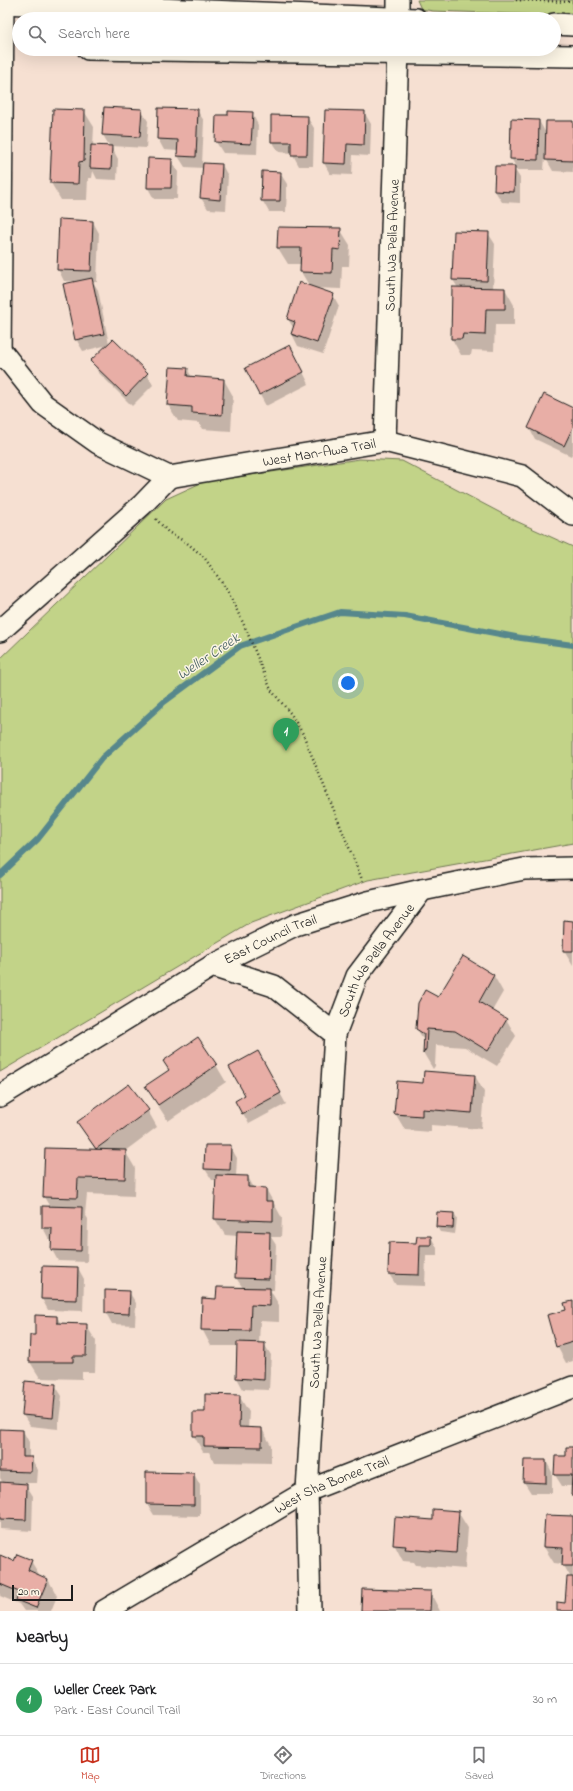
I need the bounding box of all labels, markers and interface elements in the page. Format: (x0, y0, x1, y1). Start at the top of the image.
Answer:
search box (12, 12, 561, 56)
icon: search (26, 23, 48, 45)
text: Search here (58, 23, 130, 45)
street label: South Wa Pella Avenue (380, 178, 406, 312)
street label: West Man-Awa Trail (261, 434, 378, 473)
water label: Weller Creek (173, 627, 245, 686)
your location (338, 673, 358, 693)
pin: 1 (273, 718, 299, 751)
street label: South Wa Pella Avenue (333, 899, 421, 1021)
street label: East Council Trail (221, 910, 320, 971)
street label: South Wa Pella Avenue (304, 1255, 333, 1389)
street label: West Sha Bonee Trail (271, 1451, 392, 1520)
scale bar (12, 1583, 73, 1602)
text: 20 m (18, 1584, 40, 1600)
text: Nearby (16, 1625, 68, 1650)
text: Weller Creek Park (54, 1679, 156, 1701)
text: 1 (27, 1690, 31, 1709)
text: 30 m (533, 1690, 557, 1709)
text: Park · East Council Trail (54, 1701, 180, 1720)
tab: Map (79, 1744, 101, 1784)
tab: Directions (260, 1744, 306, 1784)
tab: Saved (465, 1744, 494, 1784)

